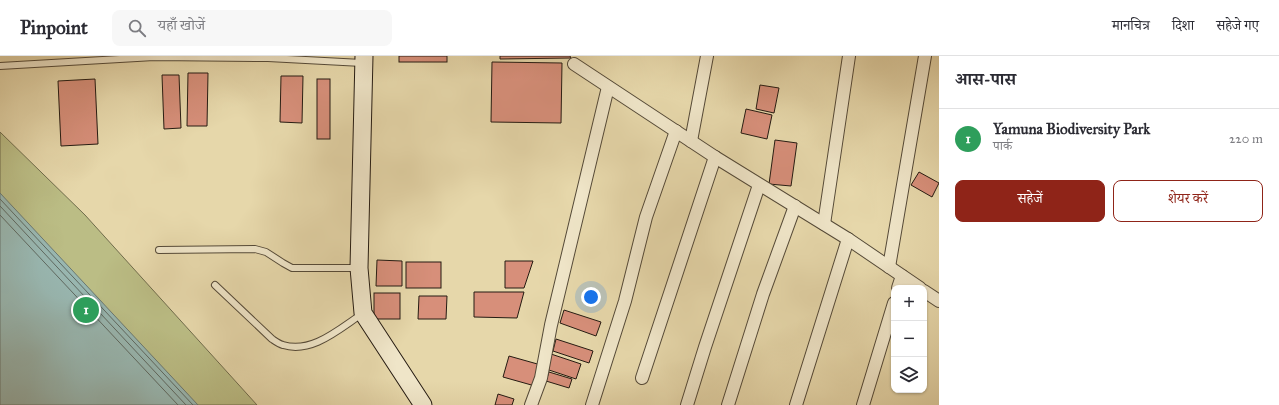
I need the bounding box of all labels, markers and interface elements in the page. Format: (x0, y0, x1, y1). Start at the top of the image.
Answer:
search box (112, 10, 392, 46)
text: Pinpoint (20, 16, 88, 39)
text: यहाँ खोजें (158, 16, 205, 34)
icon: search (126, 17, 148, 39)
text: मानचित्र (1112, 17, 1150, 34)
text: दिशा (1172, 17, 1194, 34)
text: सहेजे गए (1216, 17, 1259, 34)
text: आस-पास (955, 69, 1016, 90)
text: Yamuna Biodiversity Park (993, 120, 1150, 138)
text: 1 (965, 131, 971, 147)
text: 220 m (1229, 131, 1263, 147)
text: पार्क (993, 138, 1012, 154)
button: सहेजें (955, 180, 1105, 222)
button: शेयर करें (1113, 180, 1263, 222)
map controls (891, 285, 927, 393)
button: + (891, 285, 927, 321)
your location (581, 287, 601, 307)
pin: 1 (73, 295, 99, 325)
button: − (891, 321, 927, 357)
button: layers (891, 357, 927, 393)

